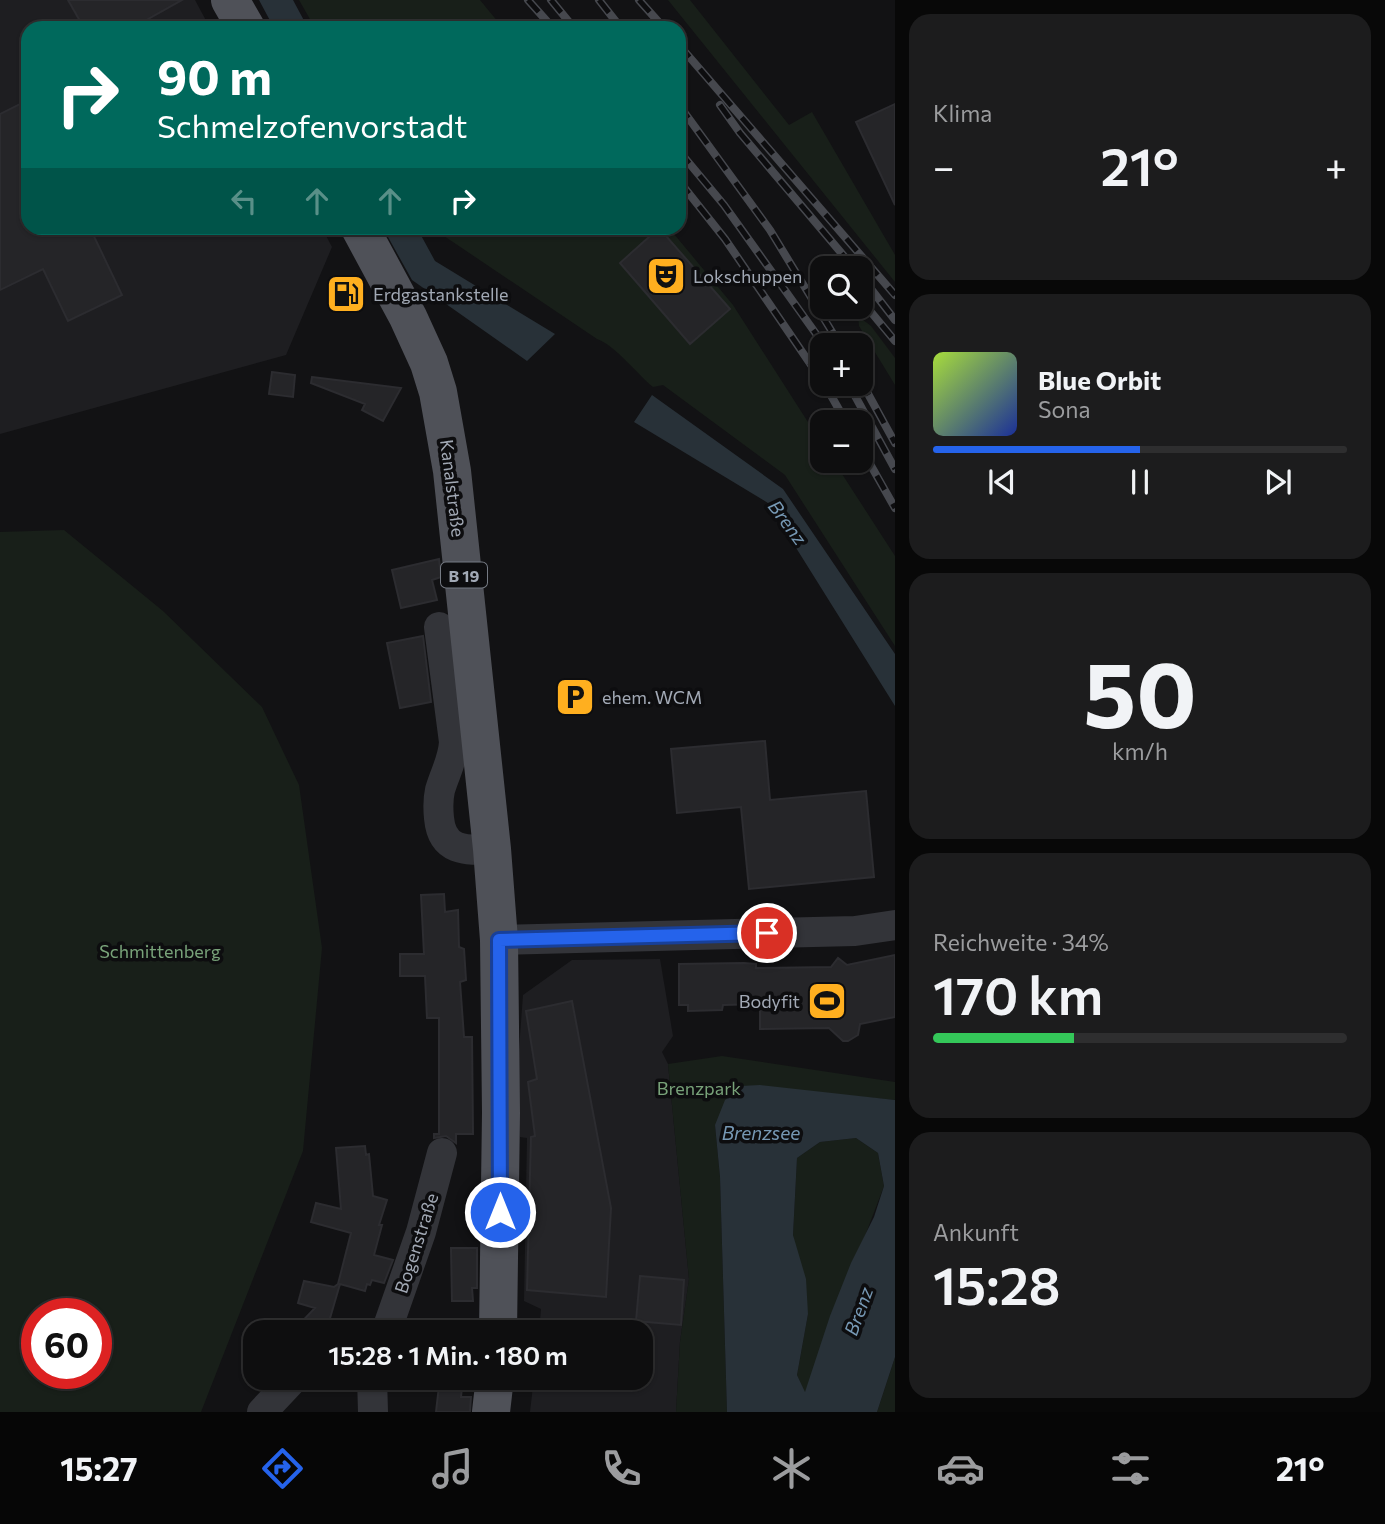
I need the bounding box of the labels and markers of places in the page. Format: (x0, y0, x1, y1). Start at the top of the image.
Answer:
theatre icon: Lokschuppen (645, 255, 687, 297)
place label: Lokschuppen (693, 265, 802, 287)
fuel station icon: Erdgastankstelle (325, 273, 367, 315)
place label: Erdgastankstelle (373, 283, 509, 305)
parking icon: ehem. WCM (554, 676, 596, 718)
place label: ehem. WCM (602, 686, 702, 708)
pin (737, 903, 797, 963)
sports icon: Bodyfit (806, 980, 848, 1022)
place label: Bodyfit (739, 990, 800, 1012)

